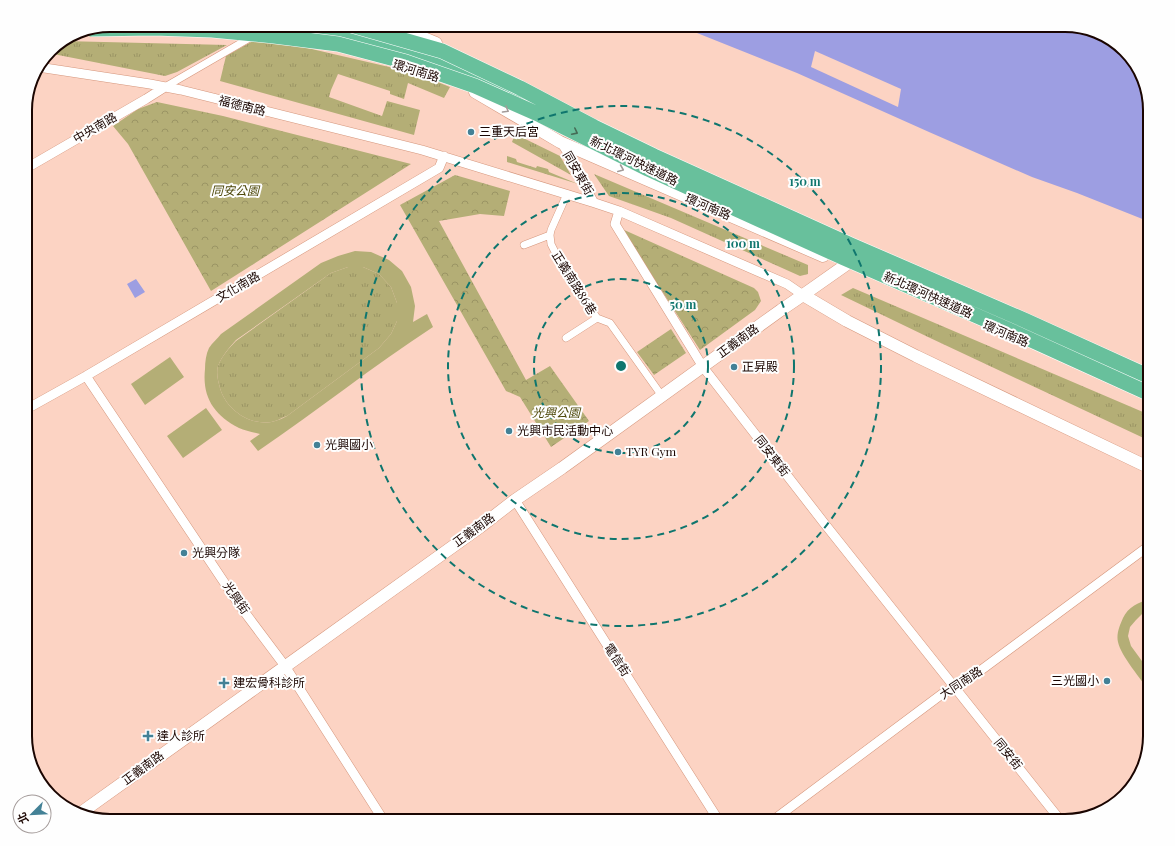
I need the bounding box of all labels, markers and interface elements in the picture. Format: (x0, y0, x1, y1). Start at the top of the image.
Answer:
street label: 環河南路 (391, 55, 442, 85)
street label: 福德南路 (217, 91, 267, 119)
one-way arrow (502, 106, 509, 113)
street label: 中央南路 (70, 108, 119, 146)
place label: 三重天后宮 (479, 123, 539, 139)
marker: 三重天后宮 (466, 127, 476, 137)
one-way arrow (571, 127, 578, 135)
street label: 新北環河快速道路 (588, 132, 681, 188)
street label: 同安東街 (560, 148, 598, 197)
one-way arrow (618, 165, 625, 173)
text: 150 m (789, 173, 821, 189)
park label: 同安公園 (211, 182, 261, 198)
street label: 環河南路 (683, 189, 734, 223)
text: 100 m (726, 235, 760, 251)
street label: 正義南路86巷 (549, 248, 601, 317)
street label: 文化南路 (213, 267, 262, 305)
street label: 新北環河快速道路 (881, 267, 976, 321)
text: 50 m (670, 296, 697, 312)
street label: 環河南路 (981, 316, 1032, 350)
street label: 正義南路 (713, 320, 762, 361)
place label: 正昇殿 (742, 358, 778, 374)
centre of rings (614, 359, 628, 373)
marker: 正昇殿 (729, 362, 739, 372)
park label: 光興公園 (532, 404, 582, 420)
place label: 光興市民活動中心 (517, 422, 613, 438)
marker: 光興市民活動中心 (504, 426, 514, 436)
street label: 同安東街 (752, 432, 794, 479)
place label: 光興國小 (325, 436, 373, 452)
marker: 光興國小 (312, 440, 322, 450)
place label: TYR Gym (626, 443, 677, 459)
marker: TYR Gym (613, 447, 623, 457)
street label: 正義南路 (449, 509, 498, 550)
place label: 光興分隊 (192, 544, 240, 560)
marker: 光興分隊 (179, 548, 189, 558)
street label: 光興街 (220, 578, 254, 617)
street label: 電信街 (601, 640, 634, 679)
street label: 大同南路 (936, 662, 985, 702)
place label: 三光國小 (1051, 672, 1099, 688)
place label: 建宏骨科診所 (233, 674, 305, 690)
marker: 三光國小 (1102, 676, 1112, 686)
marker: 建宏骨科診所 (218, 677, 230, 689)
place label: 達人診所 (157, 727, 205, 743)
marker: 達人診所 (142, 730, 154, 742)
street label: 同安街 (991, 734, 1026, 772)
street label: 正義南路 (118, 747, 167, 788)
north arrow (12, 794, 52, 834)
text: 北 (13, 810, 31, 826)

